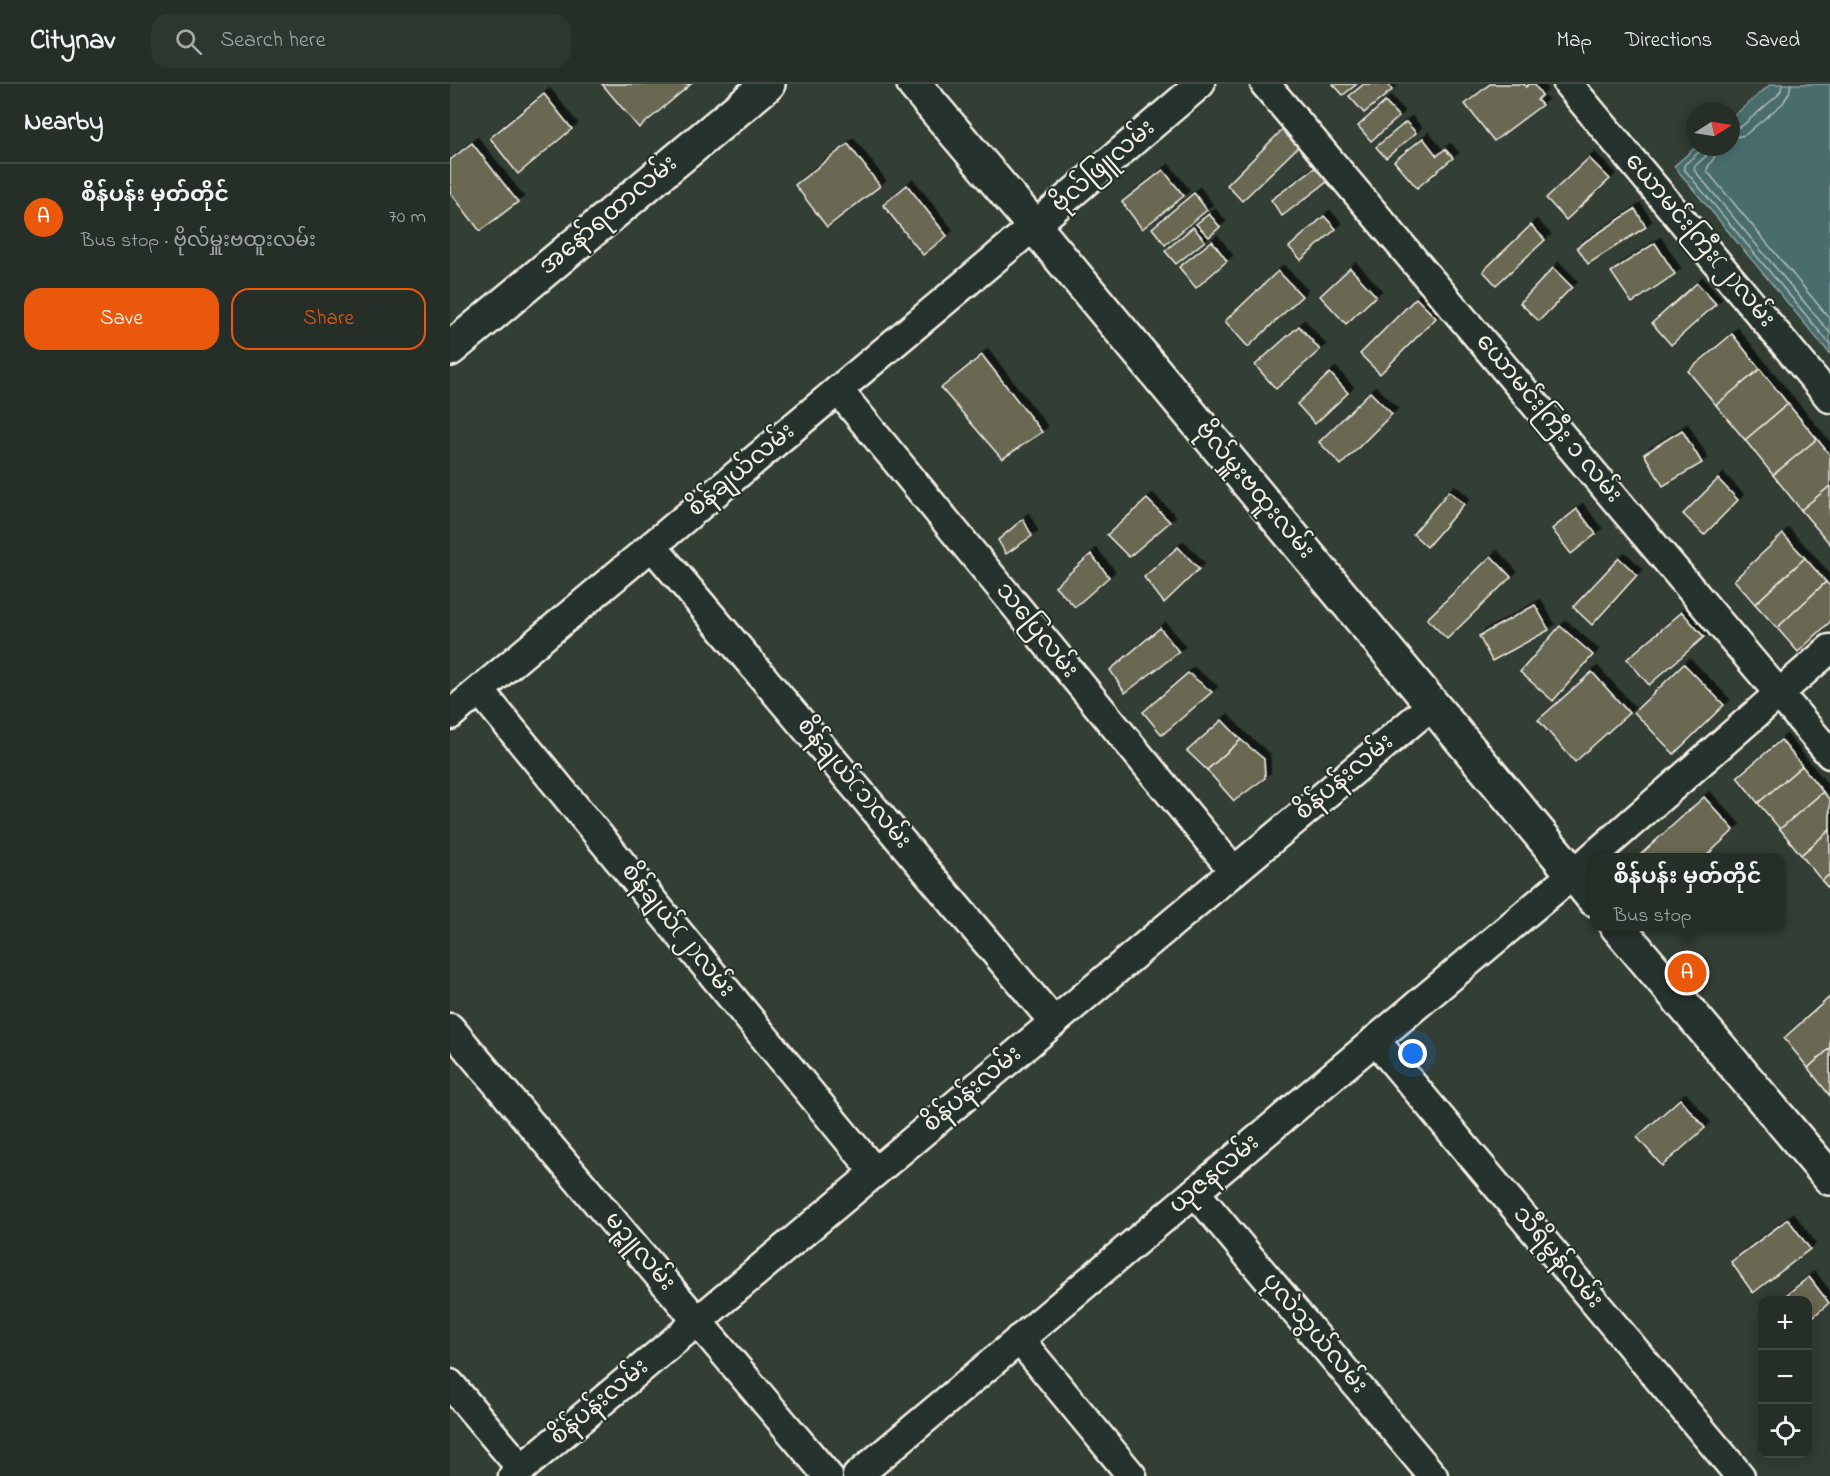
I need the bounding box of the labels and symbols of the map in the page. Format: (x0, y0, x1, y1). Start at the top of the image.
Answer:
north arrow (1686, 102, 1740, 156)
street label: ဗိုလ်ဖြူလမ်း (1044, 111, 1164, 222)
street label: ယောမင်းကြီး(၂)လမ်း (1615, 145, 1783, 336)
street label: အနော်ရထာလမ်း (532, 147, 686, 284)
street label: ယောမင်းကြီး ၁ လမ်း (1466, 326, 1630, 512)
street label: ဗိုလ်မှူးဗထူးလမ်း (1186, 414, 1323, 568)
street label: စိန်ချယ်လမ်း (680, 415, 803, 526)
street label: သပြေလမ်း (986, 575, 1087, 687)
street label: စိန်ချယ်(၁)လမ်း (787, 710, 920, 858)
street label: စိန်ပန်းလမ်း (1287, 725, 1402, 830)
street label: စိန်ချယ်(၂)လမ်း (612, 856, 743, 1006)
pin: A (1668, 950, 1706, 996)
street label: စိန်ပန်းလမ်း (915, 1037, 1030, 1142)
your location (1398, 1039, 1427, 1068)
street label: ယုဇနလမ်း (1161, 1126, 1268, 1223)
street label: သီရိမွန်လမ်း (1503, 1198, 1611, 1317)
street label: မဉ္ဇူလမ်း (595, 1204, 684, 1300)
street label: ပုလဲသွယ်လမ်း (1253, 1265, 1376, 1402)
street label: စိန်ပန်းလမ်း (542, 1350, 657, 1455)

